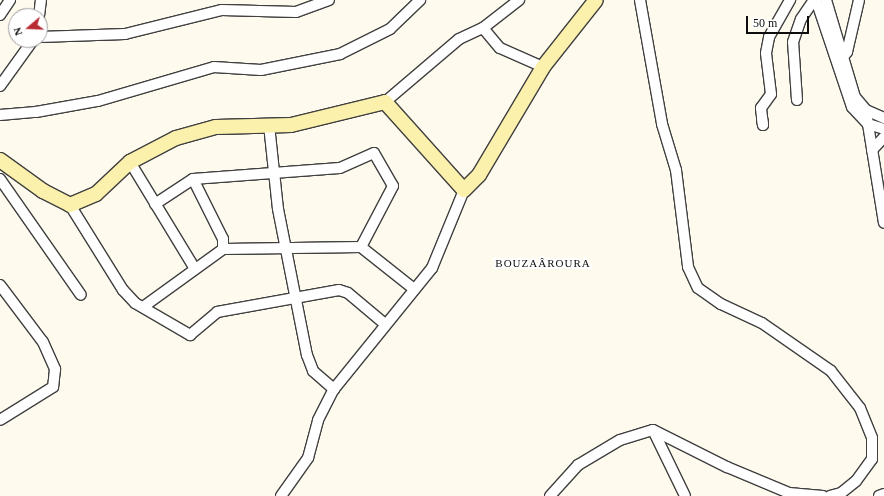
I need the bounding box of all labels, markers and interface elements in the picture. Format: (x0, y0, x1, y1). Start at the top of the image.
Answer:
north arrow (8, 8, 48, 48)
scale bar (748, 8, 811, 34)
text: 50 m (753, 16, 777, 30)
text: N (11, 26, 25, 37)
district label: BOUZAÂROURA (495, 256, 591, 270)

